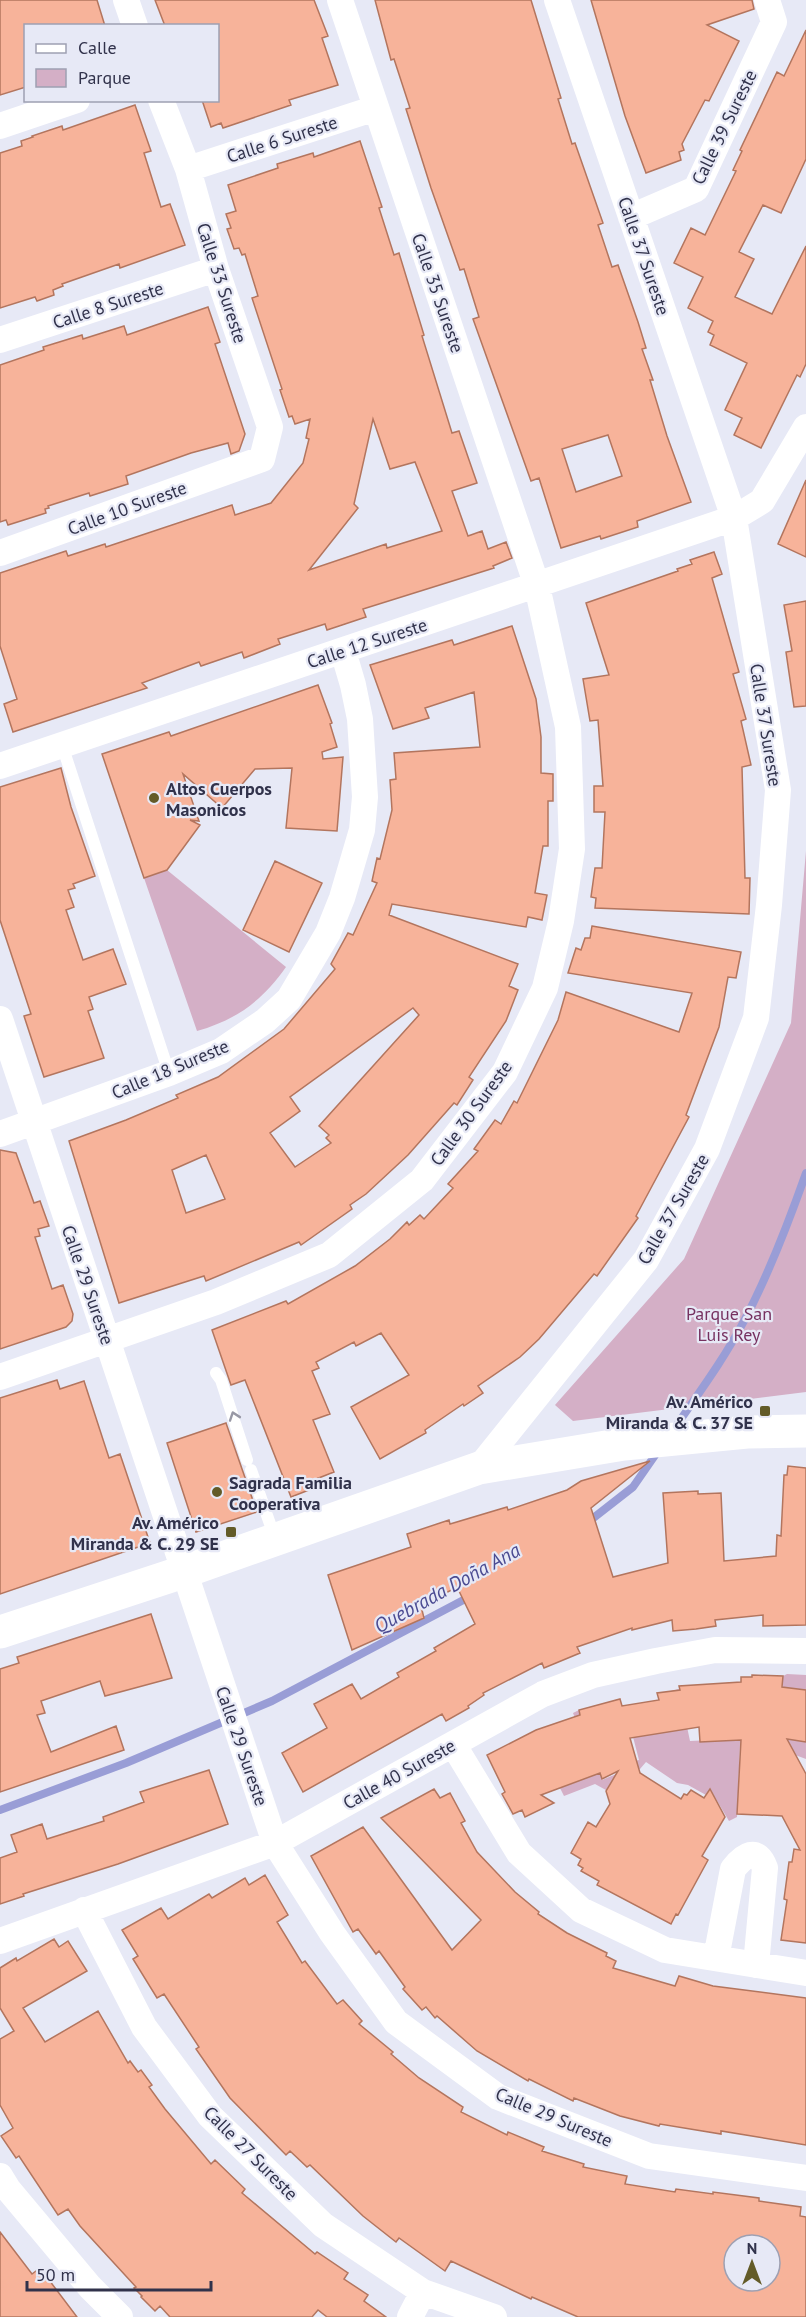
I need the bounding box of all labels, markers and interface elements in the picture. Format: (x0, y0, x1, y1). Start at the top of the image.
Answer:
legend (24, 24, 219, 102)
text: Calle (78, 36, 117, 59)
text: Parque (78, 66, 131, 89)
street label: Calle 39 Sureste (686, 66, 762, 188)
street label: Calle 6 Sureste (224, 110, 340, 168)
street label: Calle 37 Sureste (613, 194, 675, 318)
street label: Calle 33 Sureste (192, 220, 252, 346)
street label: Calle 35 Sureste (407, 230, 469, 356)
street label: Calle 8 Sureste (50, 276, 166, 334)
street label: Calle 10 Sureste (64, 476, 190, 540)
street label: Calle 12 Sureste (304, 613, 430, 673)
street label: Calle 37 Sureste (745, 662, 787, 788)
place label: Altos Cuerpos Masonicos (166, 777, 272, 821)
marker: Altos Cuerpos Masonicos (147, 791, 161, 805)
street label: Calle 18 Sureste (108, 1034, 232, 1104)
street label: Calle 30 Sureste (425, 1056, 517, 1170)
street label: Calle 37 Sureste (632, 1150, 714, 1268)
street label: Calle 29 Sureste (57, 1222, 119, 1348)
park label: Parque San Luis Rey (686, 1302, 772, 1346)
place label: Av. Américo Miranda & C. 37 SE (606, 1390, 753, 1434)
marker: Av. Américo Miranda & C. 37 SE (758, 1404, 772, 1418)
one-way arrow (228, 1411, 241, 1421)
place label: Sagrada Familia Cooperativa (229, 1471, 352, 1515)
marker: Sagrada Familia Cooperativa (210, 1485, 224, 1499)
place label: Av. Américo Miranda & C. 29 SE (71, 1511, 219, 1555)
marker: Av. Américo Miranda & C. 29 SE (224, 1525, 238, 1539)
water label: Quebrada Doña Ana (369, 1537, 525, 1639)
street label: Calle 29 Sureste (211, 1683, 273, 1809)
street label: Calle 40 Sureste (339, 1734, 459, 1814)
street label: Calle 29 Sureste (492, 2082, 616, 2152)
street label: Calle 27 Sureste (199, 2101, 303, 2205)
north arrow (722, 2233, 782, 2293)
text: N (747, 2238, 757, 2258)
scale bar (27, 2254, 212, 2292)
text: 50 m (36, 2263, 75, 2286)

